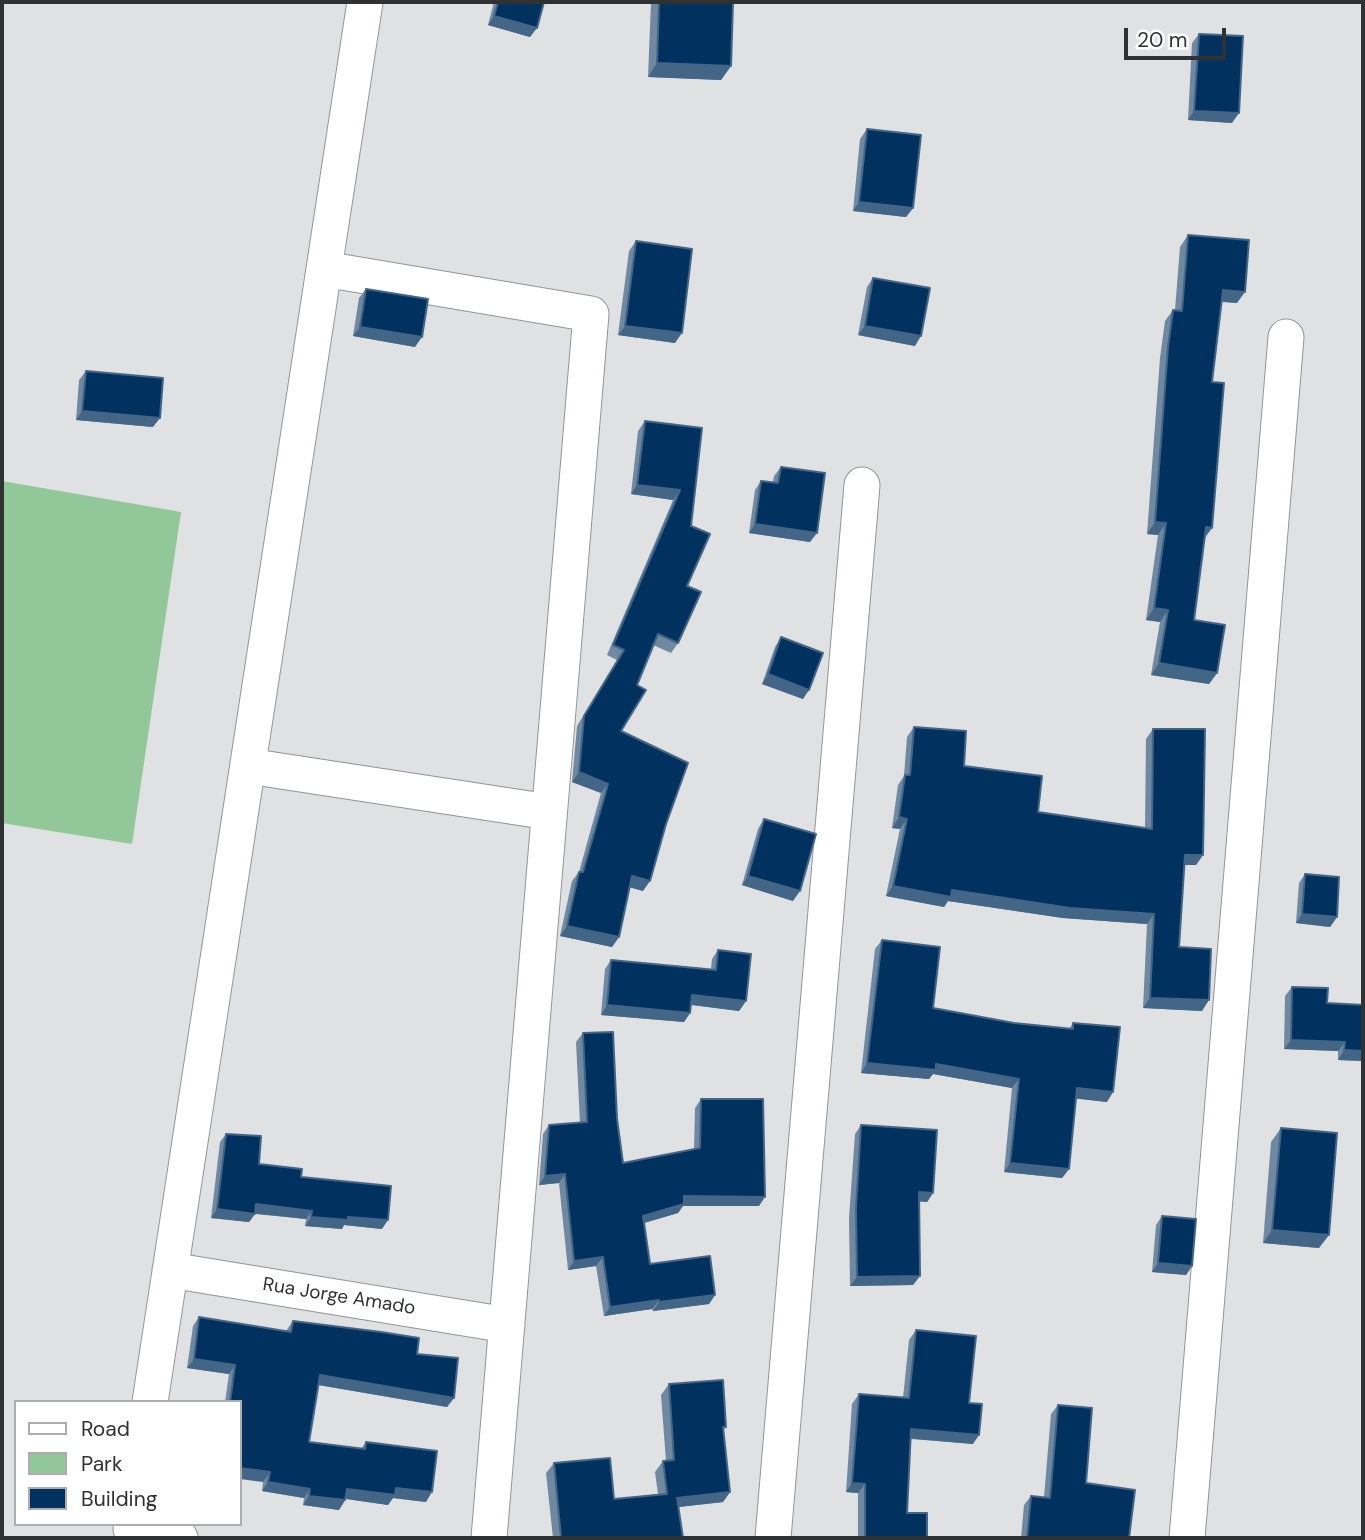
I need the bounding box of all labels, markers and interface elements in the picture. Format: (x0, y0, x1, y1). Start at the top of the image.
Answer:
scale bar (1127, 14, 1228, 58)
text: 20 m (1137, 26, 1188, 54)
street label: Rua Jorge Amado (261, 1274, 417, 1320)
legend (14, 1400, 242, 1526)
text: Road (81, 1415, 130, 1443)
text: Park (81, 1450, 122, 1478)
text: Building (81, 1485, 157, 1513)

